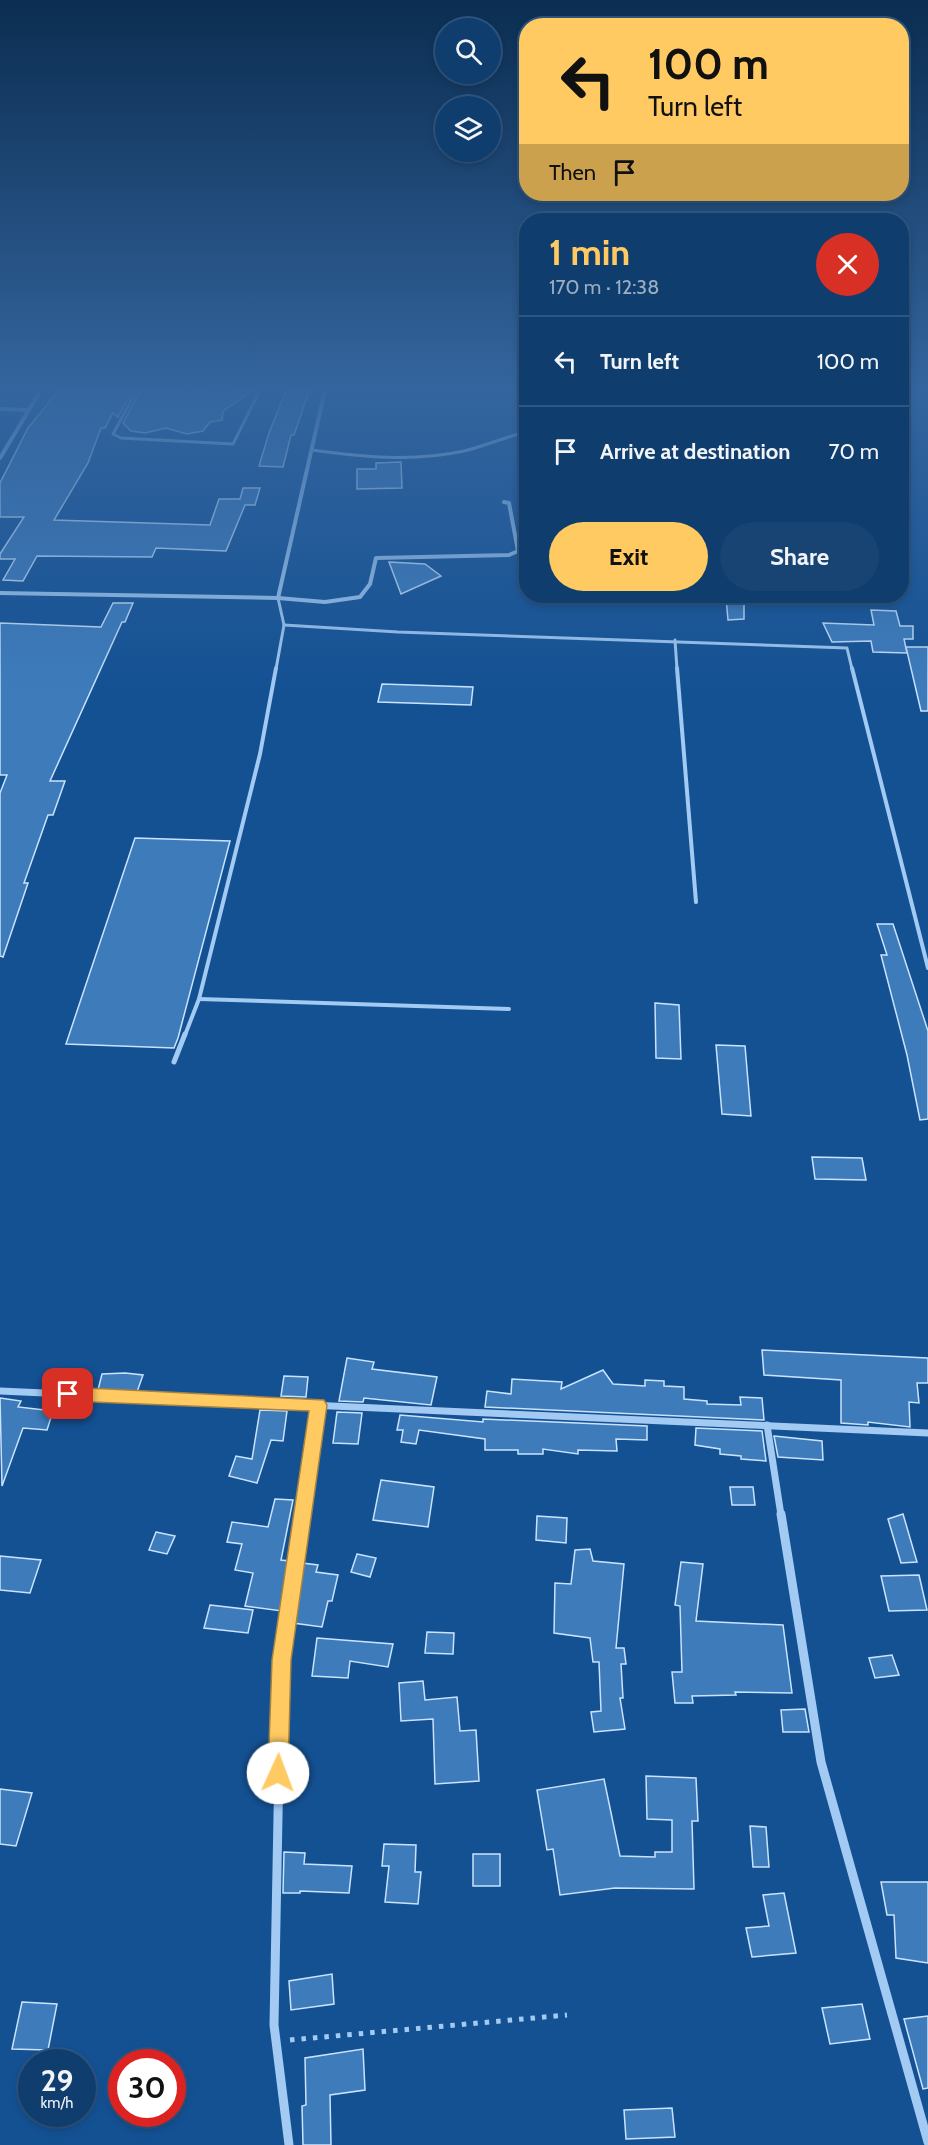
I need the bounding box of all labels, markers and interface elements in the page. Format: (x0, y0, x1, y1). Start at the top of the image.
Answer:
map controls (435, 18, 501, 162)
button: search (435, 18, 501, 84)
text: 100 m (648, 38, 769, 90)
icon: left (549, 42, 627, 120)
text: Turn left (648, 90, 742, 123)
button: layers (435, 96, 501, 162)
icon: arrive (608, 156, 641, 189)
text: Then (549, 159, 596, 186)
text: 1 min (549, 230, 630, 274)
button: close (816, 233, 879, 296)
text: 170 m · 12:38 (549, 275, 659, 299)
icon: left (549, 345, 582, 378)
text: Turn left (600, 348, 679, 375)
text: 100 m (817, 348, 879, 375)
icon: arrive (549, 435, 582, 468)
text: Arrive at destination (600, 438, 790, 465)
text: 70 m (829, 438, 879, 465)
button: Exit (549, 522, 708, 591)
button: Share (720, 522, 879, 591)
pin (42, 1368, 93, 1419)
icon: arrive (51, 1377, 84, 1410)
position arrow (246, 1741, 310, 1805)
speed limit sign: 30 (108, 2049, 186, 2127)
text: 29 (41, 2062, 73, 2099)
text: km/h (41, 2094, 73, 2112)

